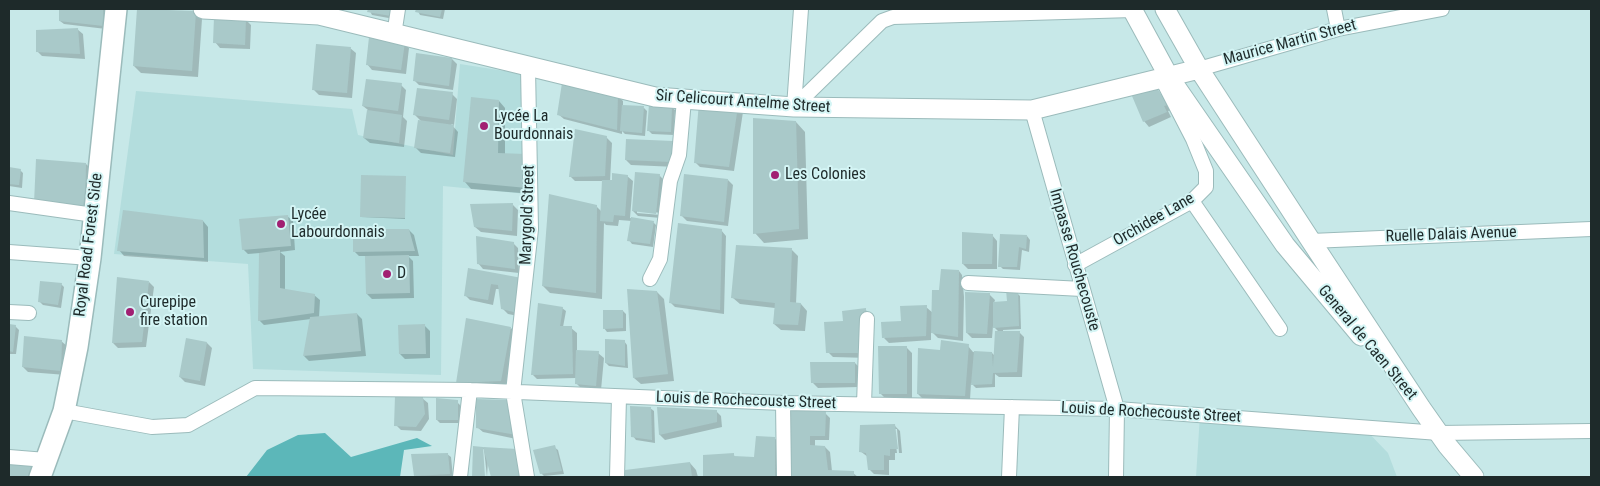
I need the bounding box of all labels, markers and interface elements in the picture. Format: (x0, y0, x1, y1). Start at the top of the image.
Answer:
street label: Maurice Martin Street (1221, 16, 1359, 70)
street label: Sir Celicourt Antelme Street (655, 86, 831, 118)
place label: Lycée La Bourdonnais (494, 107, 573, 145)
marker: Lycée La Bourdonnais (478, 120, 490, 132)
street label: Marygold Street (517, 165, 539, 265)
place label: Les Colonies (785, 165, 866, 185)
marker: Les Colonies (769, 169, 781, 181)
street label: Royal Road Forest Side (71, 172, 107, 318)
street label: Impasse Rouchecouste (1045, 187, 1103, 333)
street label: Orchidee Lane (1110, 189, 1198, 251)
place label: Lycée Labourdonnais (291, 205, 385, 243)
marker: Lycée Labourdonnais (275, 218, 287, 230)
street label: Ruelle Dalais Avenue (1385, 223, 1517, 247)
place label: D (397, 264, 406, 284)
marker: D (381, 268, 393, 280)
street label: General de Caen Street (1313, 282, 1421, 404)
place label: Curepipe fire station (140, 293, 208, 331)
marker: Curepipe fire station (124, 306, 136, 318)
street label: Louis de Rochecouste Street (656, 388, 836, 414)
street label: Louis de Rochecouste Street (1061, 399, 1241, 427)

